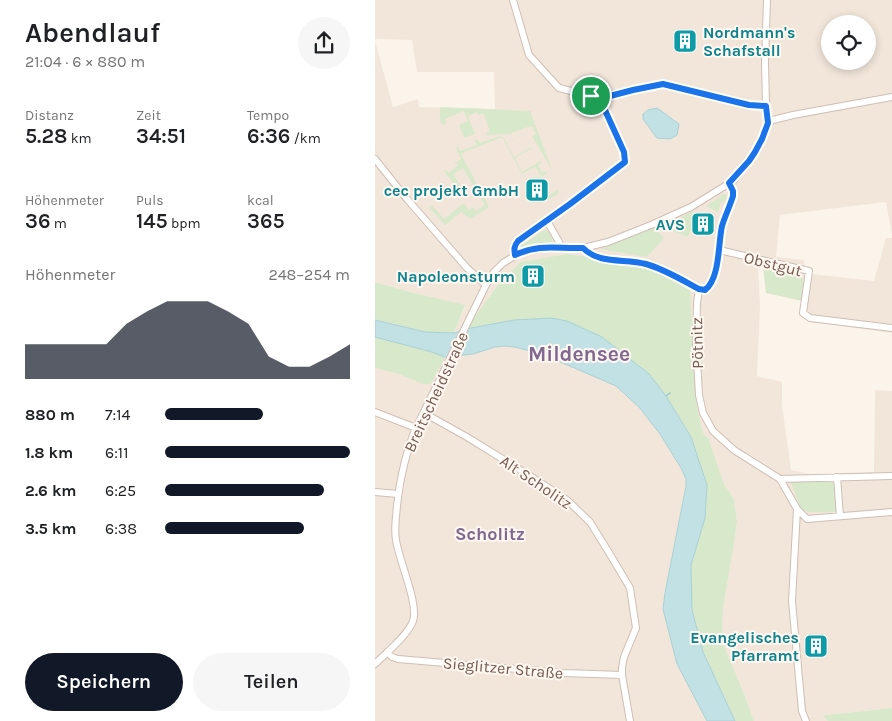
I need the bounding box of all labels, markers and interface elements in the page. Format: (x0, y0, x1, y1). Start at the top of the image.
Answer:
map controls (821, 15, 876, 70)
button: locate (821, 15, 876, 70)
text: Abendlauf (25, 16, 160, 49)
button: share (298, 17, 350, 69)
place label: Nordmann's Schafstall (703, 23, 795, 60)
building icon: Nordmann's Schafstall (672, 28, 698, 54)
text: 21:04 · 6 × 880 m (25, 52, 145, 71)
pin (570, 75, 612, 117)
icon: arrive (577, 82, 605, 110)
text: Distanz (25, 107, 74, 124)
text: Zeit (136, 107, 161, 124)
text: Tempo (247, 107, 289, 124)
text: 5.28 (25, 124, 67, 148)
text: 34:51 (136, 124, 186, 148)
text: 6:36 (247, 124, 290, 148)
text: km (67, 130, 92, 147)
text: /km (290, 130, 321, 147)
building icon: cec projekt GmbH (524, 177, 550, 203)
place label: cec projekt GmbH (384, 181, 519, 200)
text: Höhenmeter (25, 192, 104, 209)
text: Puls (136, 192, 164, 209)
text: kcal (247, 192, 274, 209)
text: 36 (25, 209, 50, 233)
text: 145 (136, 209, 168, 233)
text: 365 (247, 209, 285, 233)
building icon: AVS (690, 211, 716, 237)
text: m (50, 215, 67, 232)
text: bpm (168, 215, 201, 232)
place label: AVS (656, 215, 685, 234)
street label: Obstgut (742, 248, 804, 280)
building icon: Napoleonsturm (520, 263, 546, 289)
text: Höhenmeter (25, 265, 115, 284)
text: 248–254 m (268, 265, 350, 284)
place label: Napoleonsturm (397, 267, 515, 286)
street label: Pötnitz (687, 317, 707, 369)
street label: Breitscheidstraße (400, 329, 472, 455)
district label: Mildensee (528, 342, 630, 366)
text: 880 m (25, 405, 75, 424)
text: 7:14 (105, 405, 130, 424)
text: 1.8 km (25, 443, 73, 462)
text: 6:11 (105, 443, 128, 462)
street label: Alt Scholitz (496, 451, 576, 513)
text: 2.6 km (25, 481, 77, 500)
text: 6:25 (105, 481, 136, 500)
text: 3.5 km (25, 519, 76, 538)
text: 6:38 (105, 519, 137, 538)
district label: Scholitz (455, 523, 525, 545)
place label: Evangelisches Pfarramt (690, 628, 799, 665)
building icon: Evangelisches Pfarramt (803, 633, 829, 659)
button: Speichern (25, 653, 183, 711)
button: Teilen (193, 653, 350, 711)
street label: Sieglitzer Straße (442, 653, 564, 683)

